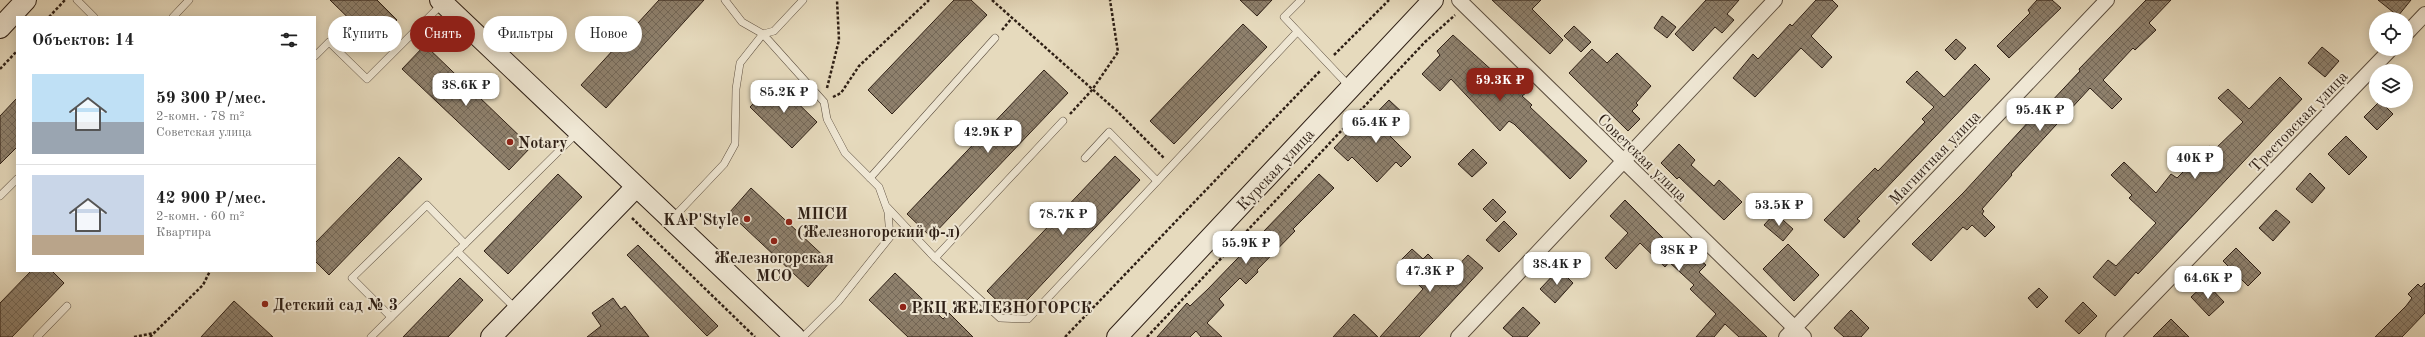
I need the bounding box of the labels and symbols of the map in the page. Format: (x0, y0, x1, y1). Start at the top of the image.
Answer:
pin: 59.3K ₽ (1463, 68, 1537, 102)
street label: Трестовская улица (2247, 69, 2352, 176)
pin: 38.6K ₽ (429, 73, 503, 107)
pin: 85.2K ₽ (747, 80, 821, 114)
pin: 95.4K ₽ (2003, 98, 2077, 132)
street label: Магнитная улица (1887, 108, 1984, 208)
pin: 65.4K ₽ (1339, 110, 1413, 144)
street label: Советская улица (1594, 112, 1690, 205)
pin: 42.9K ₽ (951, 120, 1025, 154)
street label: Курская улица (1235, 126, 1318, 214)
place label: Notary (518, 136, 568, 152)
marker: Notary (505, 137, 515, 147)
pin: 40K ₽ (2167, 146, 2223, 180)
pin: 53.5K ₽ (1742, 193, 1816, 227)
pin: 78.7K ₽ (1026, 202, 1100, 236)
place label: МПСИ (Железногорский ф-л) (797, 207, 960, 241)
place label: KAP'Style (663, 213, 739, 229)
marker: KAP'Style (742, 214, 752, 224)
marker: МПСИ (Железногорский ф-л) (784, 217, 794, 227)
pin: 55.9K ₽ (1209, 231, 1283, 265)
marker: Железногорская МСО (769, 236, 779, 246)
pin: 38K ₽ (1651, 238, 1707, 272)
place label: Железногорская МСО (714, 251, 834, 285)
pin: 38.4K ₽ (1520, 252, 1594, 286)
pin: 47.3K ₽ (1393, 259, 1467, 293)
pin: 64.6K ₽ (2171, 266, 2245, 300)
place label: Детский сад № 3 (273, 298, 398, 314)
marker: Детский сад № 3 (260, 299, 270, 309)
place label: РКЦ ЖЕЛЕЗНОГОРСК (911, 301, 1092, 317)
marker: РКЦ ЖЕЛЕЗНОГОРСК (898, 302, 908, 312)

